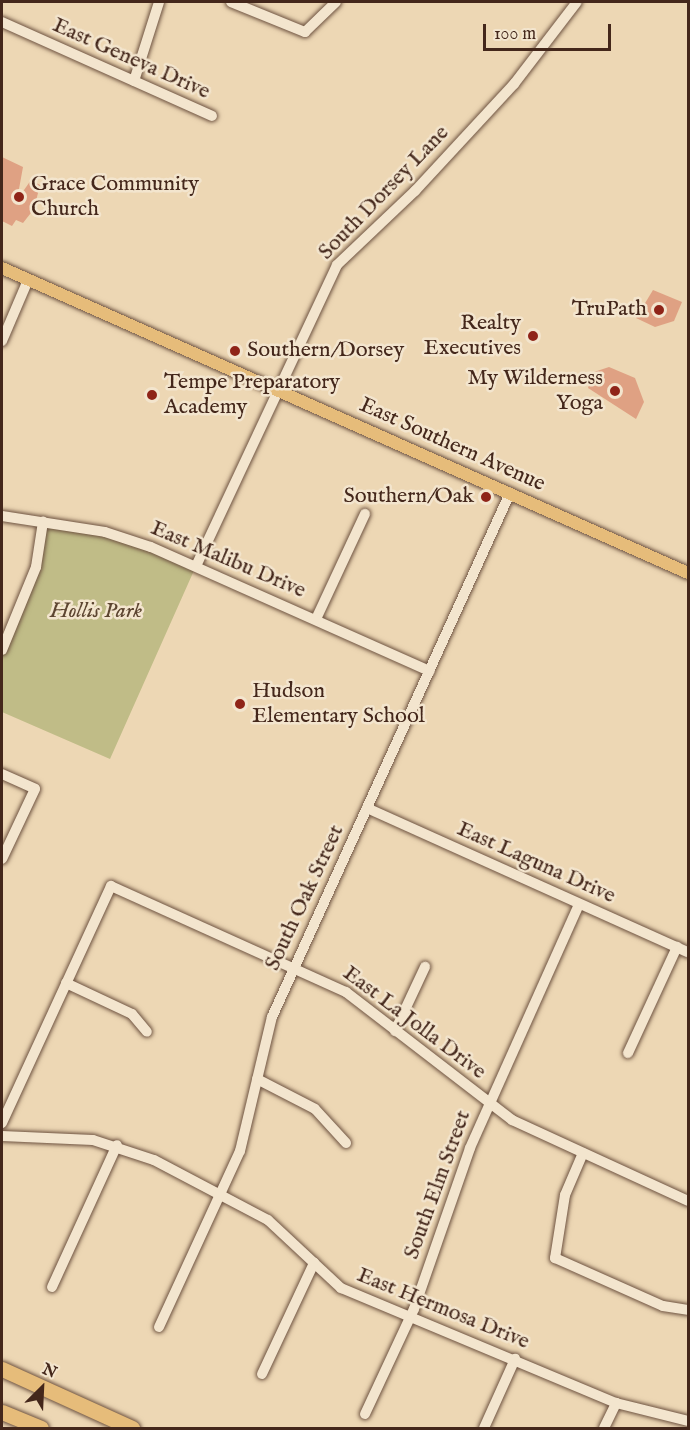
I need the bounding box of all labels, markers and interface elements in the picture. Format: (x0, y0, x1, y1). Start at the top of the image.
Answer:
street label: East Geneva Drive (48, 12, 214, 106)
scale bar (486, 12, 614, 50)
text: 100 m (494, 23, 536, 46)
street label: South Dorsey Lane (313, 120, 455, 266)
place label: Grace Community Church (31, 171, 199, 222)
marker: Grace Community Church (12, 190, 26, 204)
place label: TruPath (572, 297, 647, 323)
marker: TruPath (652, 303, 666, 317)
place label: Realty Executives (424, 310, 521, 362)
marker: Realty Executives (526, 329, 540, 343)
place label: Southern/Dorsey (247, 338, 404, 364)
marker: Southern/Dorsey (228, 344, 242, 358)
place label: My Wilderness Yoga (467, 365, 603, 416)
place label: Tempe Preparatory Academy (164, 369, 340, 420)
marker: My Wilderness Yoga (608, 384, 622, 398)
marker: Tempe Preparatory Academy (145, 388, 159, 402)
street label: East Southern Avenue (355, 392, 549, 498)
place label: Southern/Oak (343, 484, 474, 510)
marker: Southern/Oak (479, 490, 493, 504)
street label: East Malibu Drive (146, 515, 310, 605)
park label: Hollis Park (50, 599, 142, 625)
place label: Hudson Elementary School (252, 678, 425, 730)
marker: Hudson Elementary School (233, 697, 247, 711)
street label: East Laguna Drive (453, 816, 619, 910)
street label: South Oak Street (260, 821, 350, 975)
street label: East La Jolla Drive (337, 961, 491, 1085)
street label: South Elm Street (399, 1107, 477, 1263)
street label: East Hermosa Drive (353, 1262, 533, 1356)
north arrow (12, 1358, 72, 1418)
text: N (39, 1360, 60, 1384)

